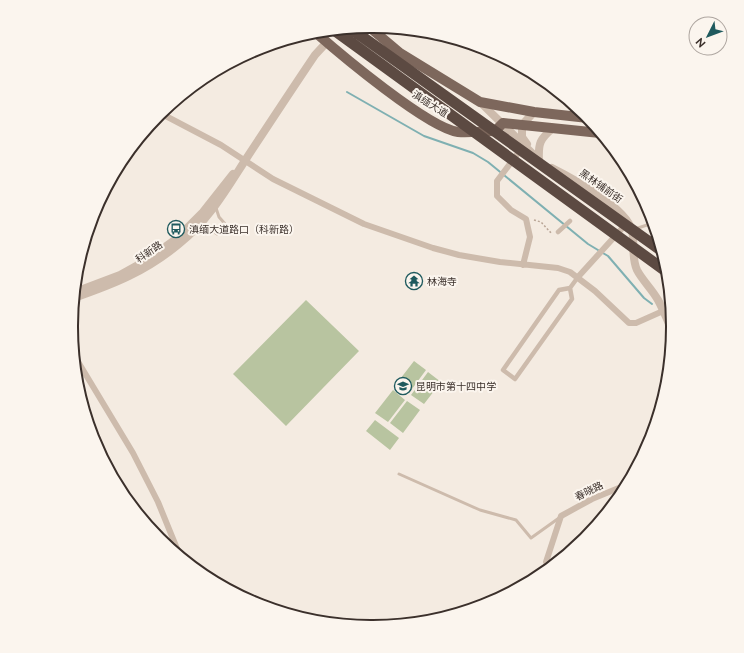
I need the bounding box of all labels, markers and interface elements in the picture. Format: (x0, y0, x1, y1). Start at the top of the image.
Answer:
north arrow (688, 16, 728, 56)
text: N (693, 35, 709, 50)
street label: 滇缅大道 (410, 89, 450, 119)
street label: 黑林铺前街 (577, 167, 625, 205)
bus stop icon: 滇缅大道路口（科新路） (166, 219, 186, 239)
place label: 滇缅大道路口（科新路） (189, 224, 299, 235)
street label: 科新路 (133, 239, 165, 265)
temple icon: 林海寺 (404, 271, 424, 291)
place label: 林海寺 (427, 276, 457, 287)
school or university icon: 昆明市第十四中学 (393, 376, 413, 396)
place label: 昆明市第十四中学 (416, 381, 496, 392)
street label: 春晓路 (573, 479, 605, 503)

